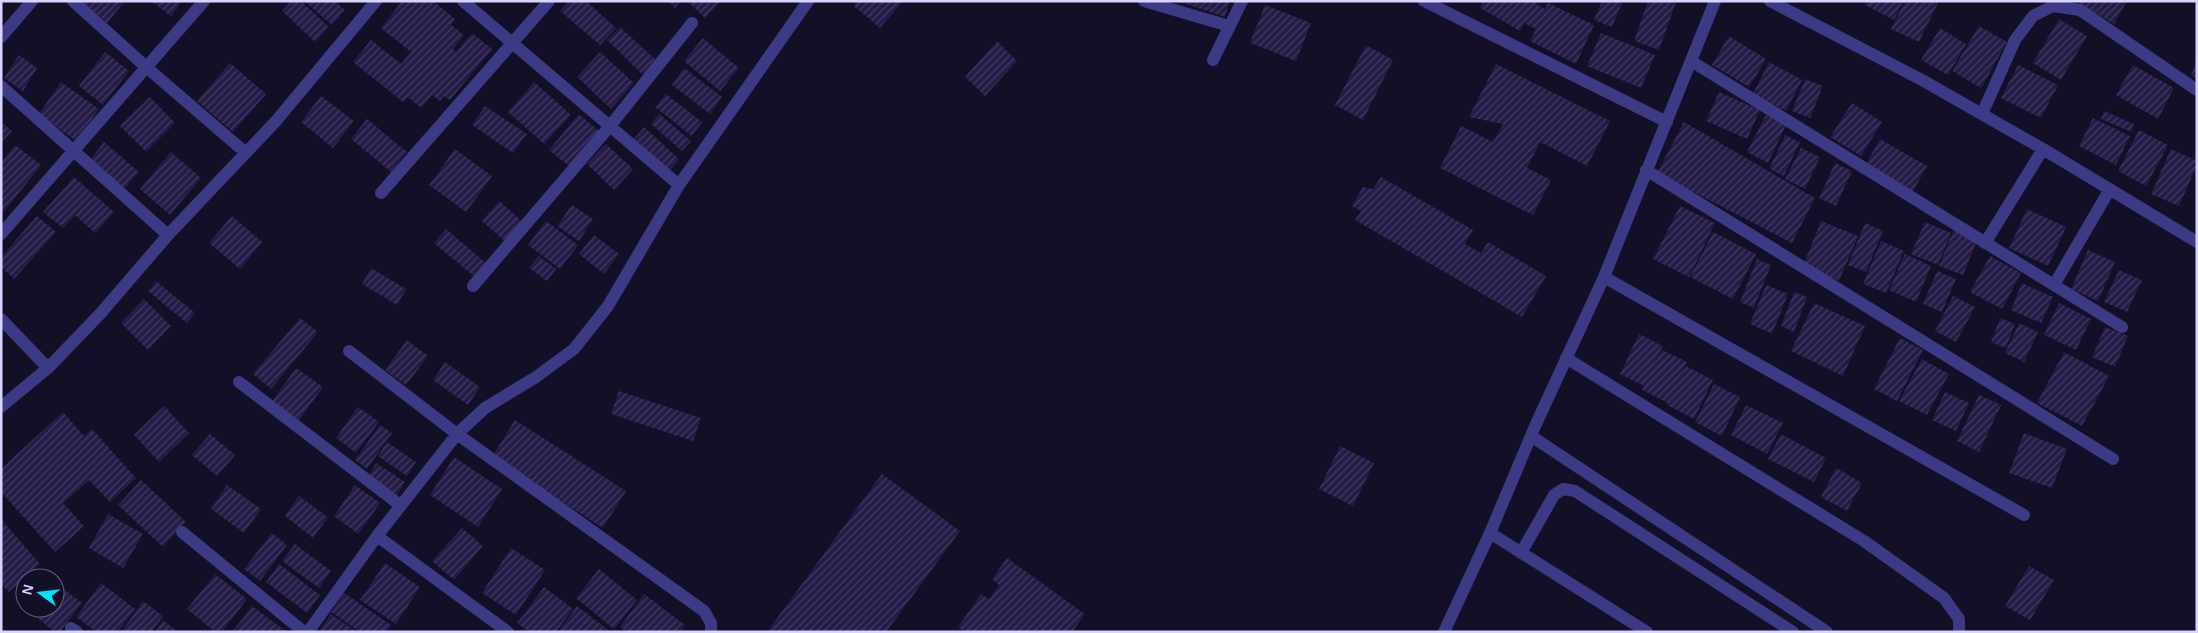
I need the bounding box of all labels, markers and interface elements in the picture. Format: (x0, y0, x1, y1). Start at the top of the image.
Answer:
north arrow (15, 568, 65, 618)
text: N (18, 583, 36, 597)

